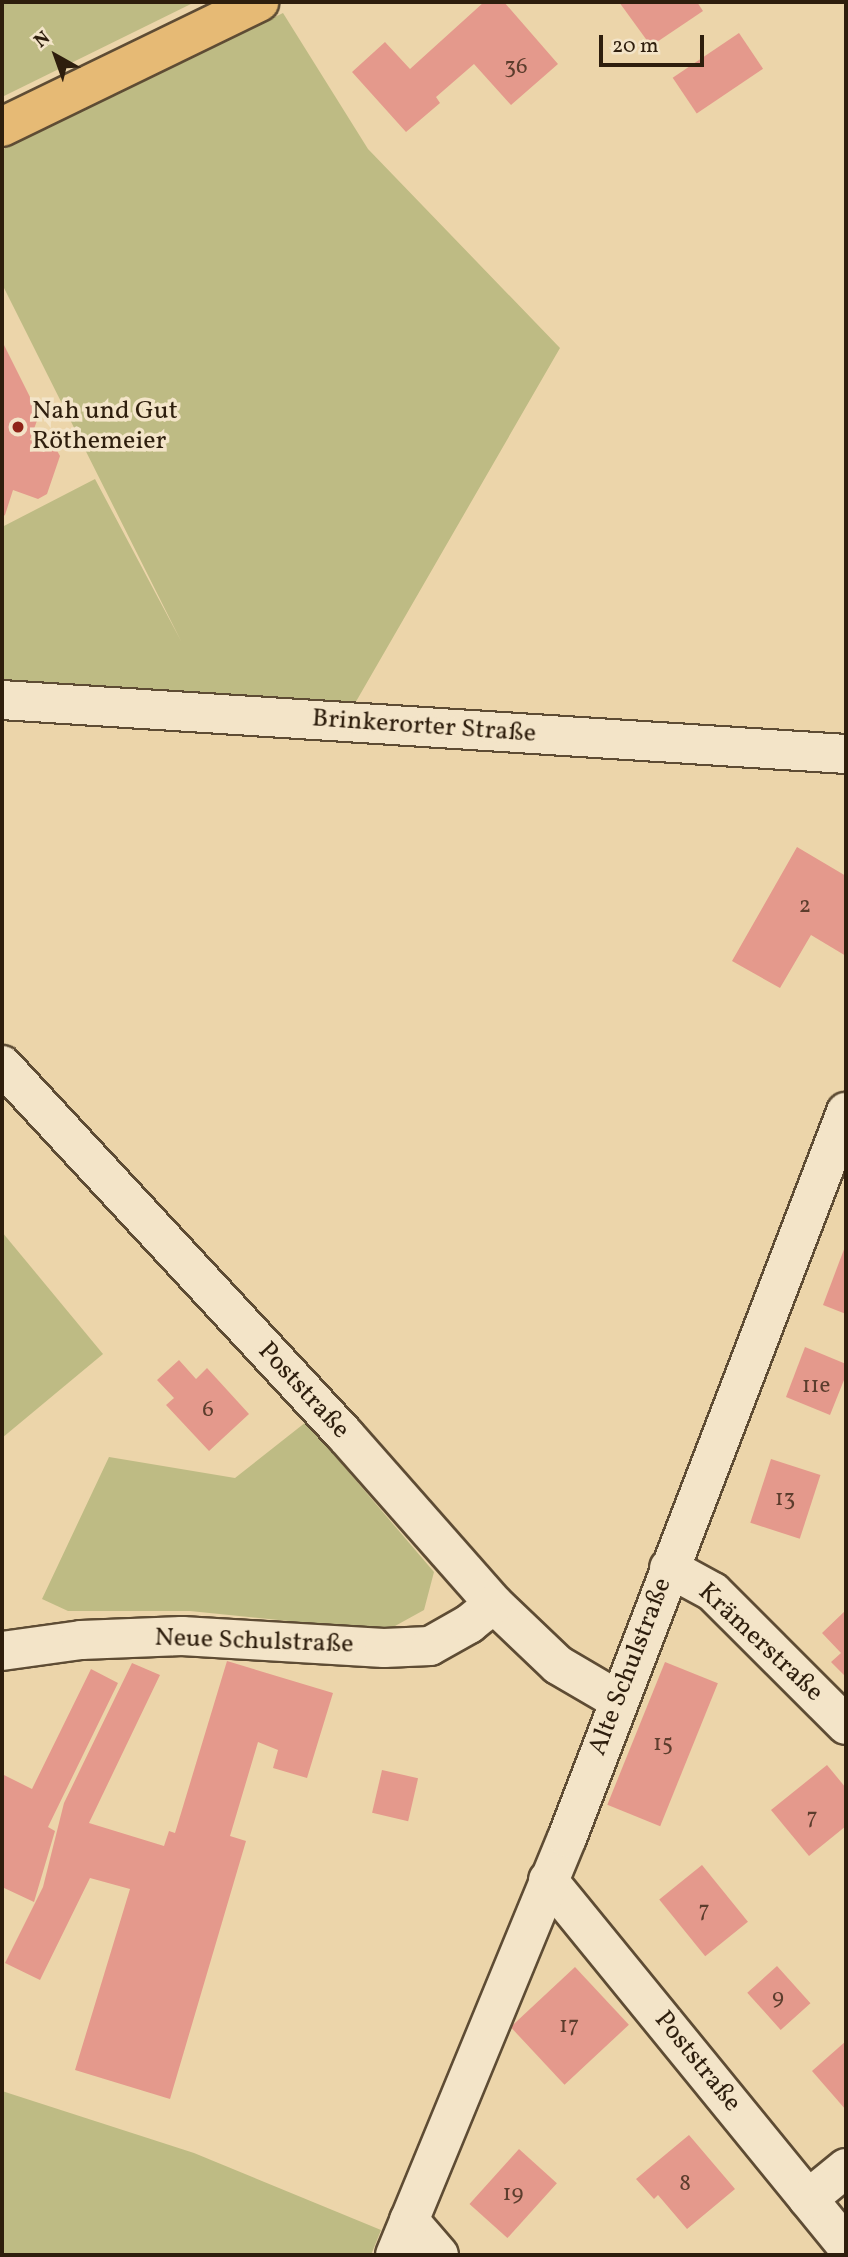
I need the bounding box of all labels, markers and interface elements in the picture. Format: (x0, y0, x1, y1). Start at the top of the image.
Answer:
north arrow (21, 21, 91, 91)
scale bar (603, 21, 708, 65)
text: N (29, 26, 56, 54)
text: 20 m (612, 32, 658, 61)
house number: 36 (504, 53, 528, 81)
place label: Nah und Gut Röthemeier (32, 396, 178, 458)
marker: Nah und Gut Röthemeier (10, 419, 26, 435)
street label: Brinkerorter Straße (311, 704, 537, 750)
house number: 2 (799, 892, 811, 920)
street label: Poststraße (250, 1336, 356, 1446)
house number: 11e (802, 1372, 830, 1400)
house number: 6 (202, 1396, 214, 1424)
house number: 13 (775, 1485, 795, 1513)
street label: Alte Schulstraße (583, 1574, 679, 1760)
street label: Krämerstraße (691, 1577, 829, 1709)
street label: Neue Schulstraße (154, 1623, 354, 1661)
house number: 15 (653, 1730, 673, 1758)
house number: 7 (806, 1804, 818, 1832)
house number: 7 (698, 1897, 710, 1925)
house number: 9 (772, 1984, 784, 2012)
street label: Poststraße (647, 2005, 747, 2119)
house number: 17 (559, 2012, 579, 2040)
house number: 8 (679, 2170, 691, 2198)
house number: 19 (503, 2180, 523, 2208)

